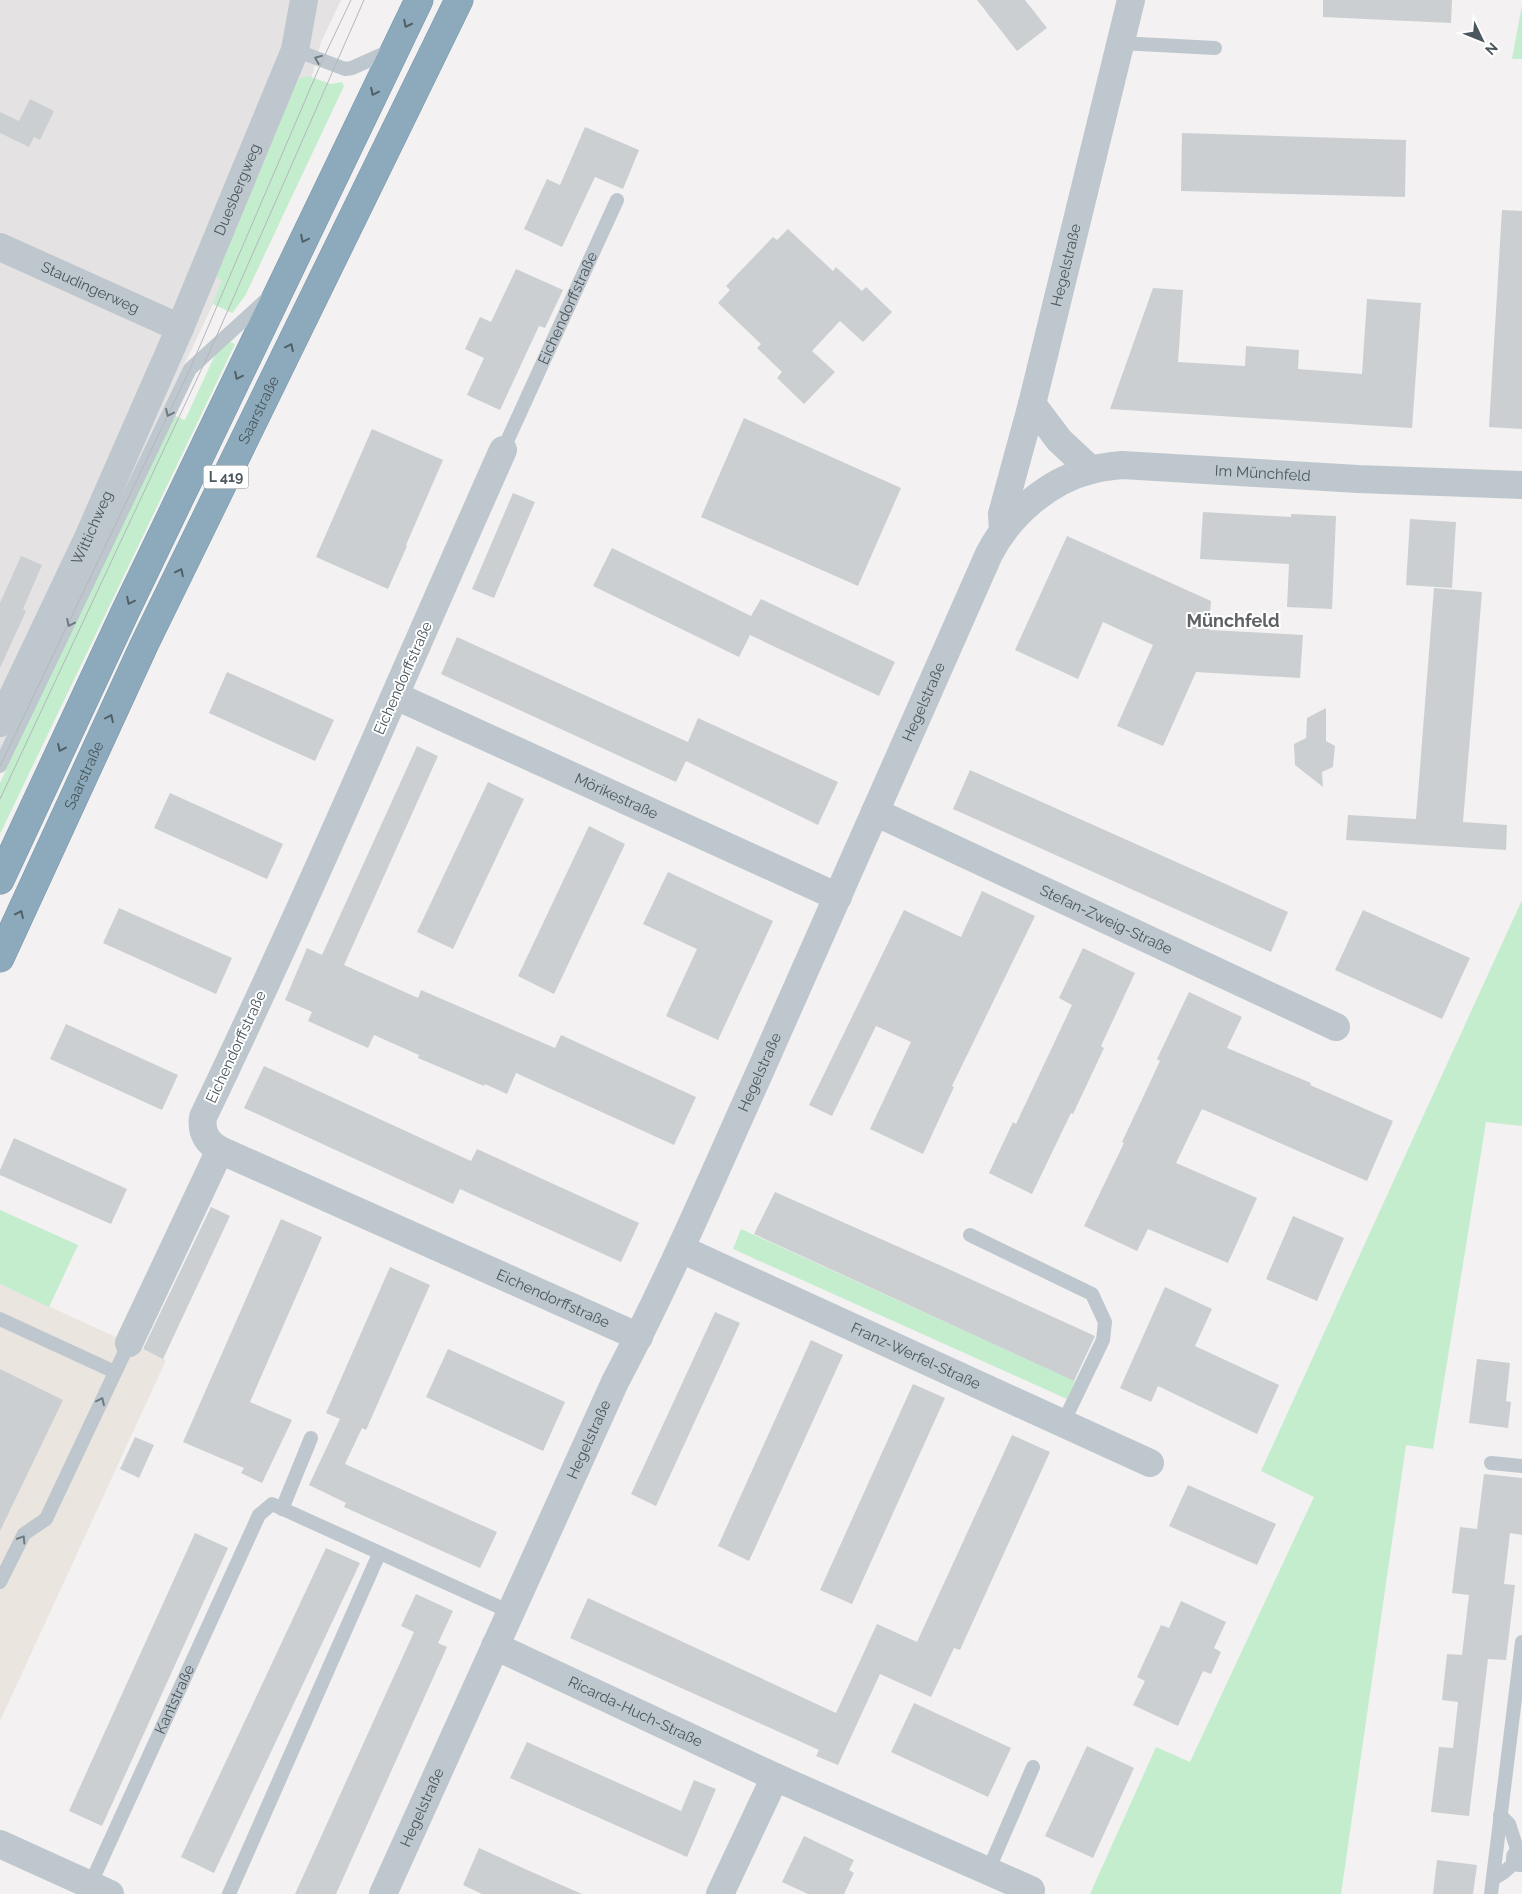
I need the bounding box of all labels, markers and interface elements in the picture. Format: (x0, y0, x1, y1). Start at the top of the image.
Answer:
north arrow (1457, 15, 1507, 65)
one-way arrow (403, 19, 413, 28)
text: N (1482, 40, 1501, 58)
one-way arrow (314, 55, 323, 65)
one-way arrow (370, 87, 380, 96)
street label: Duesbergweg (210, 141, 264, 238)
street label: Hegelstraße (1047, 222, 1085, 308)
one-way arrow (300, 234, 310, 243)
street label: Eichendorffstraße (534, 249, 601, 367)
street label: Staudingerweg (38, 258, 142, 318)
one-way arrow (283, 343, 294, 352)
one-way arrow (234, 371, 245, 380)
street label: Saarstraße (235, 373, 283, 447)
one-way arrow (165, 408, 176, 417)
street label: Im Münchfeld (1214, 462, 1311, 485)
road number: L 419 (204, 466, 248, 488)
street label: Wittichweg (68, 488, 117, 568)
one-way arrow (174, 568, 184, 577)
one-way arrow (126, 596, 136, 605)
district label: Münchfeld (1186, 610, 1280, 631)
one-way arrow (65, 618, 76, 627)
street label: Eichendorffstraße (370, 618, 436, 737)
street label: Hegelstraße (898, 659, 949, 744)
one-way arrow (104, 715, 114, 724)
street label: Saarstraße (60, 738, 108, 813)
one-way arrow (58, 743, 68, 752)
street label: Mörikestraße (572, 769, 661, 823)
street label: Stefan-Zweig-Straße (1037, 881, 1175, 958)
one-way arrow (14, 910, 25, 919)
street label: Eichendorffstraße (202, 988, 270, 1106)
street label: Hegelstraße (734, 1030, 785, 1115)
street label: Eichendorffstraße (494, 1266, 613, 1332)
street label: Franz-Werfel-Straße (848, 1319, 983, 1393)
one-way arrow (95, 1397, 106, 1406)
street label: Hegelstraße (563, 1397, 615, 1482)
one-way arrow (16, 1536, 26, 1545)
street label: Kantstraße (151, 1662, 198, 1737)
street label: Ricarda-Huch-Straße (565, 1673, 706, 1751)
street label: Hegelstraße (397, 1765, 448, 1850)

